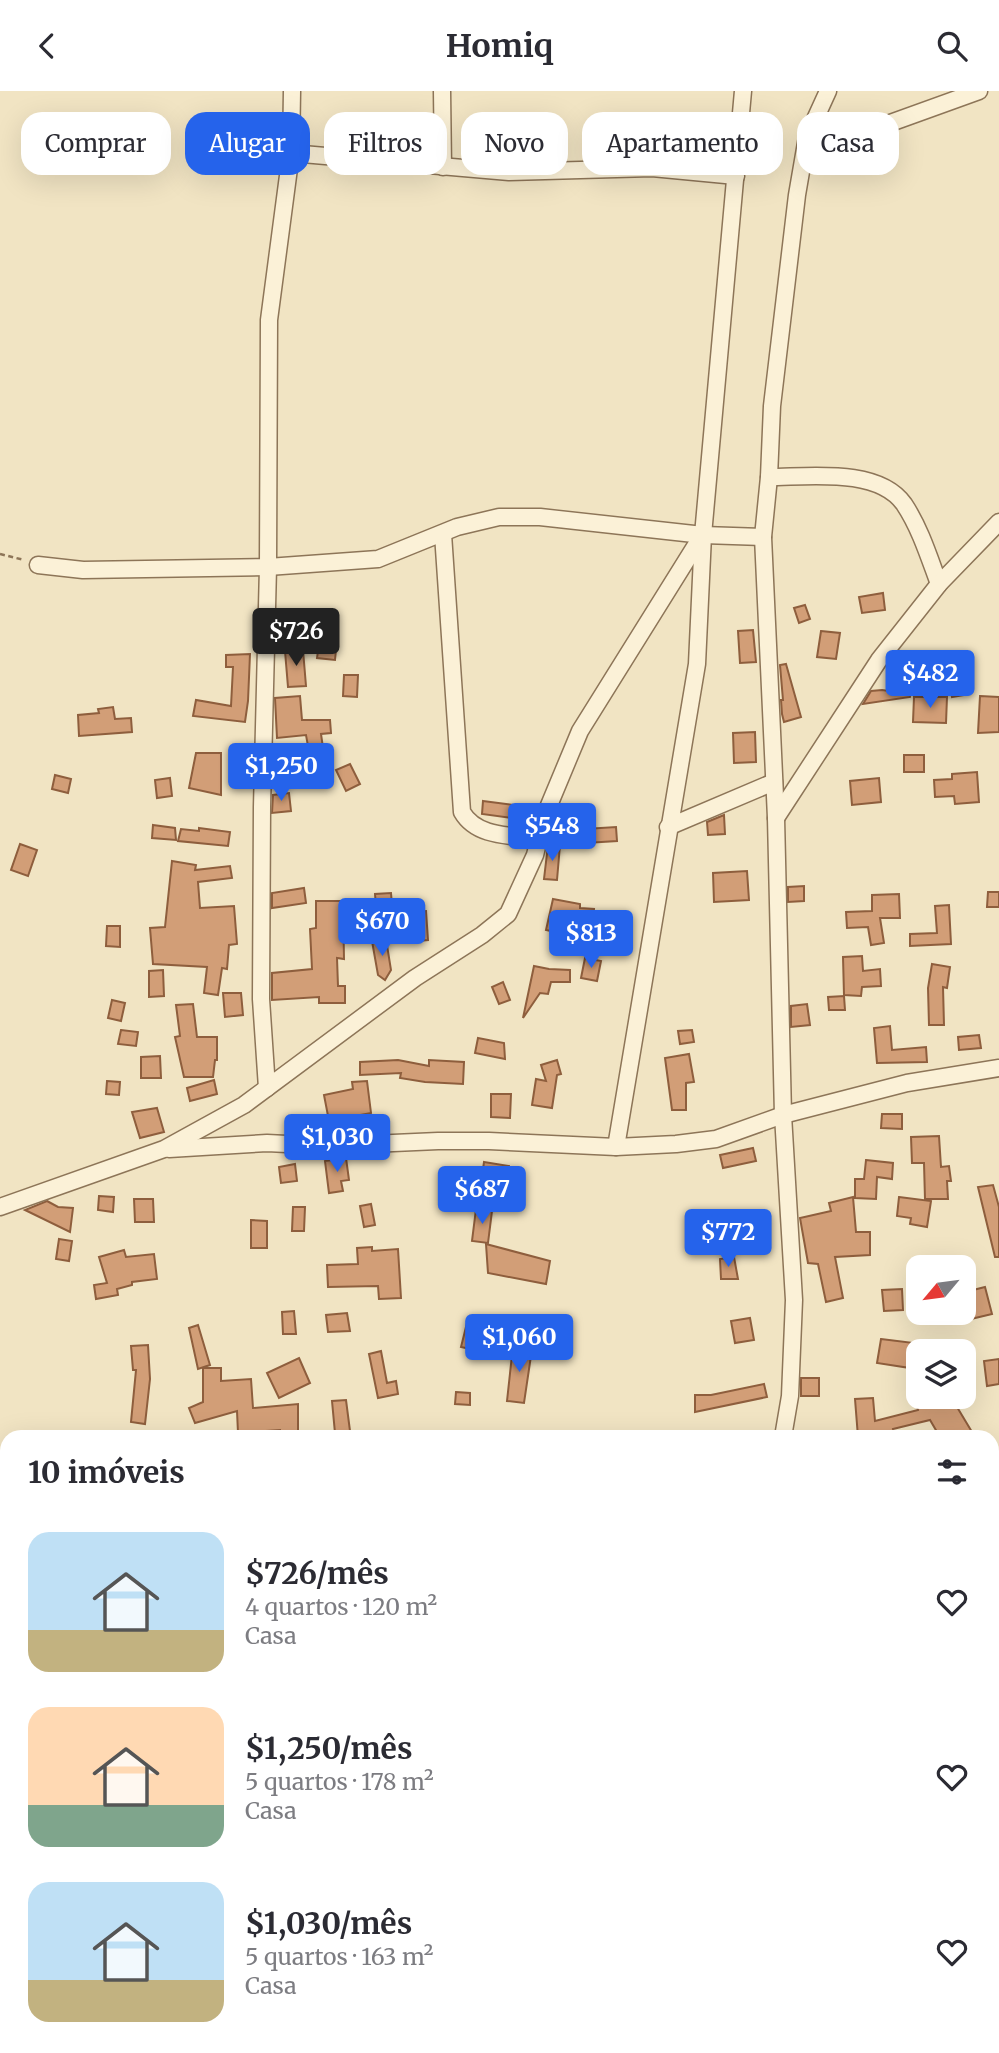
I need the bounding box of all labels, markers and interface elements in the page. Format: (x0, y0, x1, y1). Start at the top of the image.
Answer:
text: Homiq (446, 26, 553, 66)
icon: back (28, 27, 66, 65)
icon: search (933, 27, 971, 65)
chip: Comprar (21, 112, 171, 175)
chip: Alugar (185, 112, 310, 175)
chip: Filtros (324, 112, 447, 175)
chip: Novo (461, 112, 568, 175)
chip: Apartamento (582, 112, 783, 175)
chip: Casa (797, 112, 899, 175)
pin: $726 (255, 609, 337, 668)
text: $726 (268, 616, 324, 645)
pin: $482 (889, 651, 971, 710)
text: $482 (902, 658, 958, 687)
pin: $1,250 (224, 743, 338, 803)
text: $1,250 (244, 751, 318, 780)
pin: $548 (511, 803, 593, 863)
text: $548 (524, 811, 580, 840)
pin: $670 (341, 899, 423, 958)
text: $670 (354, 906, 410, 935)
pin: $813 (550, 911, 632, 970)
text: $813 (565, 918, 617, 947)
pin: $1,030 (280, 1115, 394, 1174)
text: $1,030 (300, 1122, 374, 1151)
pin: $687 (441, 1167, 523, 1226)
text: $687 (454, 1174, 510, 1203)
pin: $772 (687, 1209, 769, 1269)
text: $772 (701, 1217, 755, 1246)
north arrow (906, 1255, 976, 1325)
map controls (906, 1255, 976, 1409)
pin: $1,060 (462, 1315, 576, 1374)
text: $1,060 (481, 1322, 557, 1351)
button: layers (906, 1339, 976, 1409)
text: 10 imóveis (28, 1453, 185, 1491)
icon: filters (933, 1453, 971, 1491)
text: $726/mês (245, 1554, 389, 1592)
icon: home (84, 1560, 168, 1644)
icon: heart (933, 1583, 971, 1621)
text: 4 quartos · 120 m² (245, 1592, 437, 1621)
text: Casa (245, 1621, 297, 1650)
text: $1,250/mês (245, 1729, 412, 1767)
icon: home (84, 1735, 168, 1819)
icon: heart (933, 1758, 971, 1796)
text: 5 quartos · 178 m² (245, 1767, 434, 1796)
text: Casa (245, 1796, 297, 1825)
text: $1,030/mês (245, 1904, 412, 1942)
icon: home (84, 1910, 168, 1994)
icon: heart (933, 1933, 971, 1971)
text: 5 quartos · 163 m² (245, 1942, 433, 1971)
text: Casa (245, 1971, 297, 2000)

